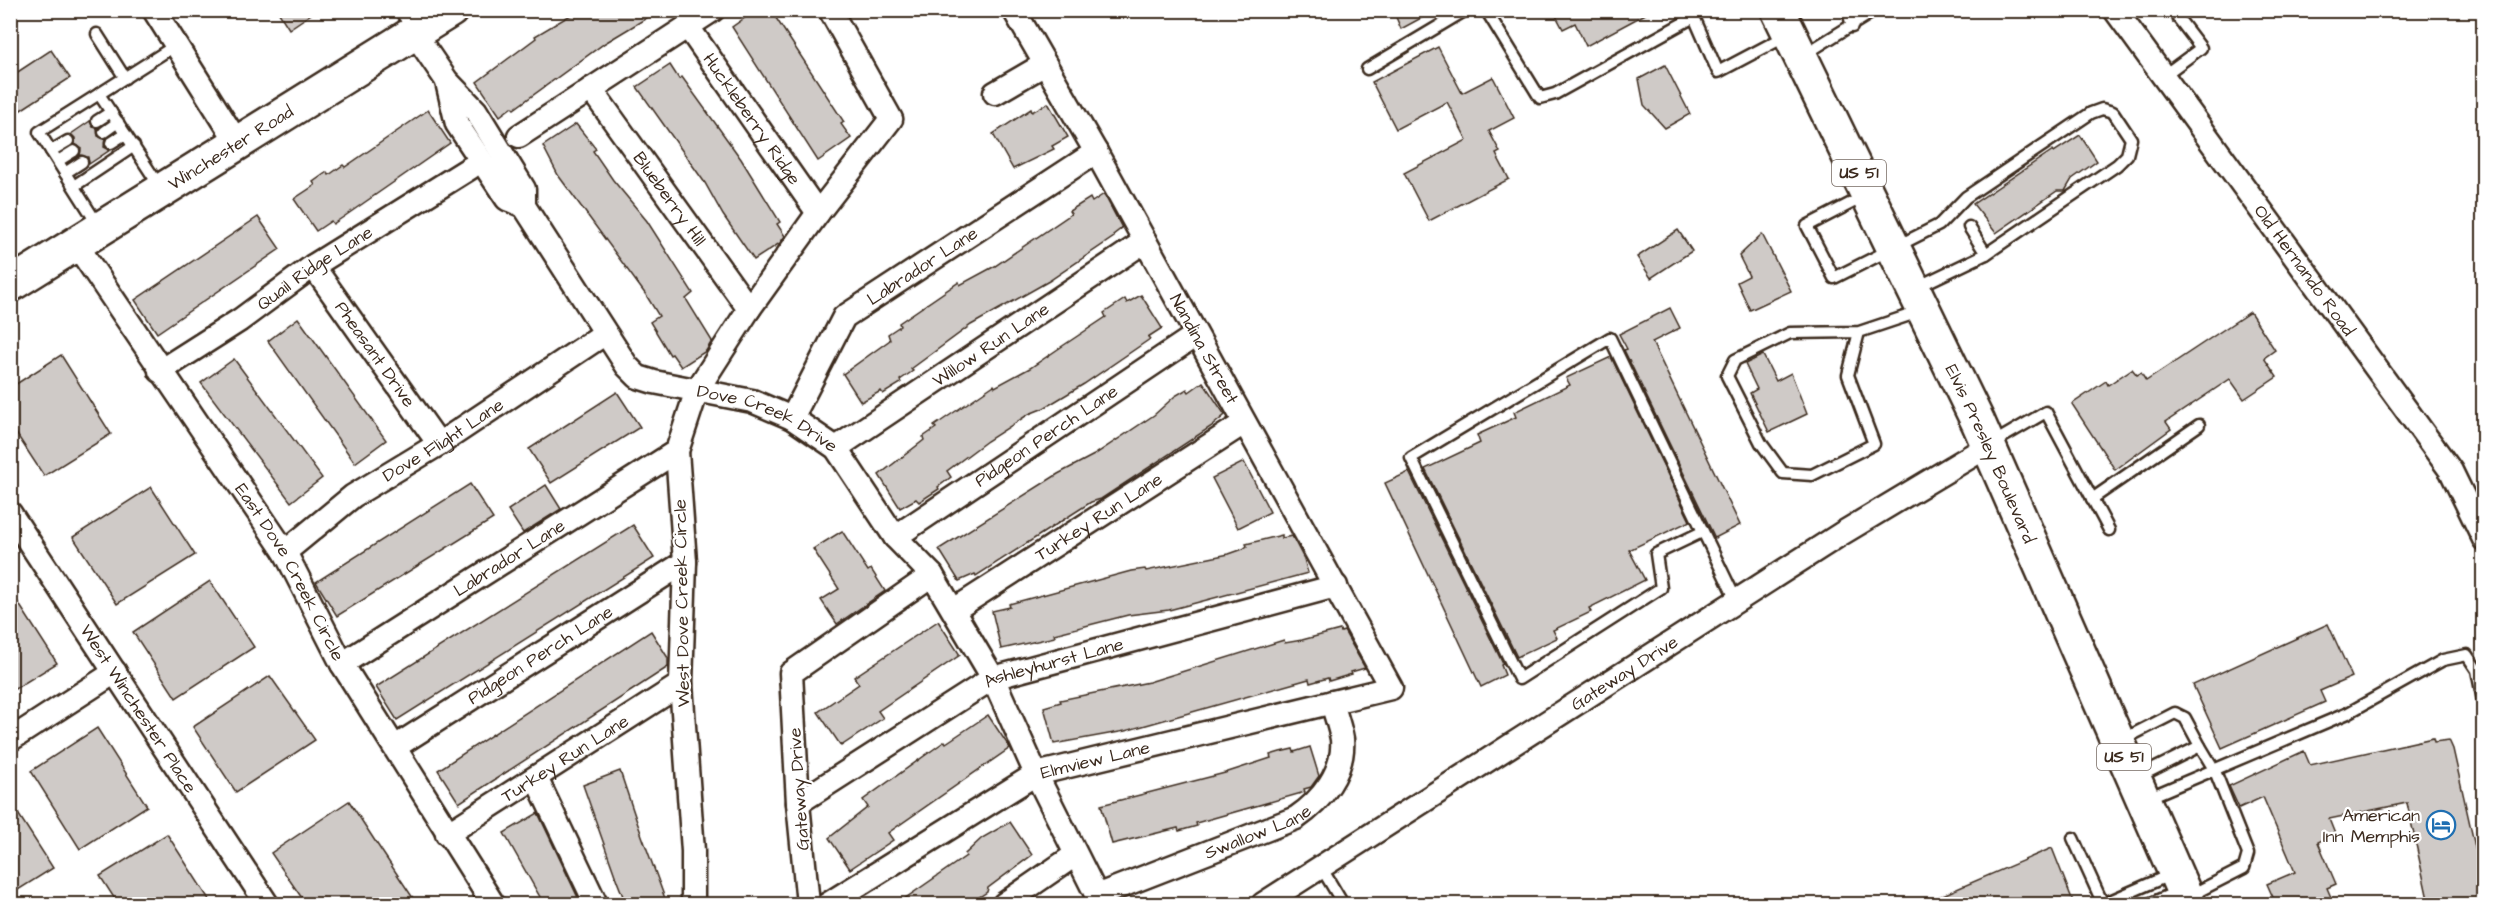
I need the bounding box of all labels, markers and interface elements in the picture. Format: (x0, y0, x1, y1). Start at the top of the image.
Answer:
street label: Huckleberry Ridge (697, 48, 807, 190)
street label: Winchester Road (163, 99, 298, 196)
street label: Blueberry Hill (627, 146, 712, 251)
road number: US 51 (1832, 160, 1886, 186)
street label: Old Hernando Road (2248, 199, 2361, 341)
street label: Quail Ridge Lane (251, 219, 378, 316)
street label: Labrador Lane (862, 220, 983, 311)
street label: Nandina Street (1163, 289, 1245, 409)
street label: Pheasant Drive (329, 296, 422, 412)
street label: Willow Run Lane (927, 296, 1054, 393)
street label: Elvis Presley Boulevard (1939, 360, 2042, 547)
street label: Dove Creek Drive (695, 378, 843, 458)
street label: Pidgeon Perch Lane (969, 378, 1123, 493)
street label: Dove Flight Lane (378, 392, 509, 488)
street label: Turkey Run Lane (1030, 466, 1167, 567)
street label: East Dove Creek Circle (229, 478, 351, 665)
street label: West Dove Creek Circle (668, 499, 696, 707)
street label: Labrador Lane (448, 513, 570, 603)
street label: Pidgeon Perch Lane (462, 599, 618, 710)
street label: West Winchester Place (74, 619, 203, 798)
street label: Gateway Drive (1566, 629, 1683, 716)
street label: Ashleyhurst Lane (978, 631, 1126, 694)
street label: Turkey Run Lane (496, 708, 634, 809)
street label: Gateway Drive (782, 727, 817, 851)
street label: Elmview Lane (1038, 734, 1152, 785)
road number: US 51 (2097, 744, 2151, 770)
street label: Swallow Lane (1201, 798, 1317, 865)
place label: American Inn Memphis (2323, 803, 2420, 849)
hotel icon: American Inn Memphis (2425, 809, 2457, 841)

